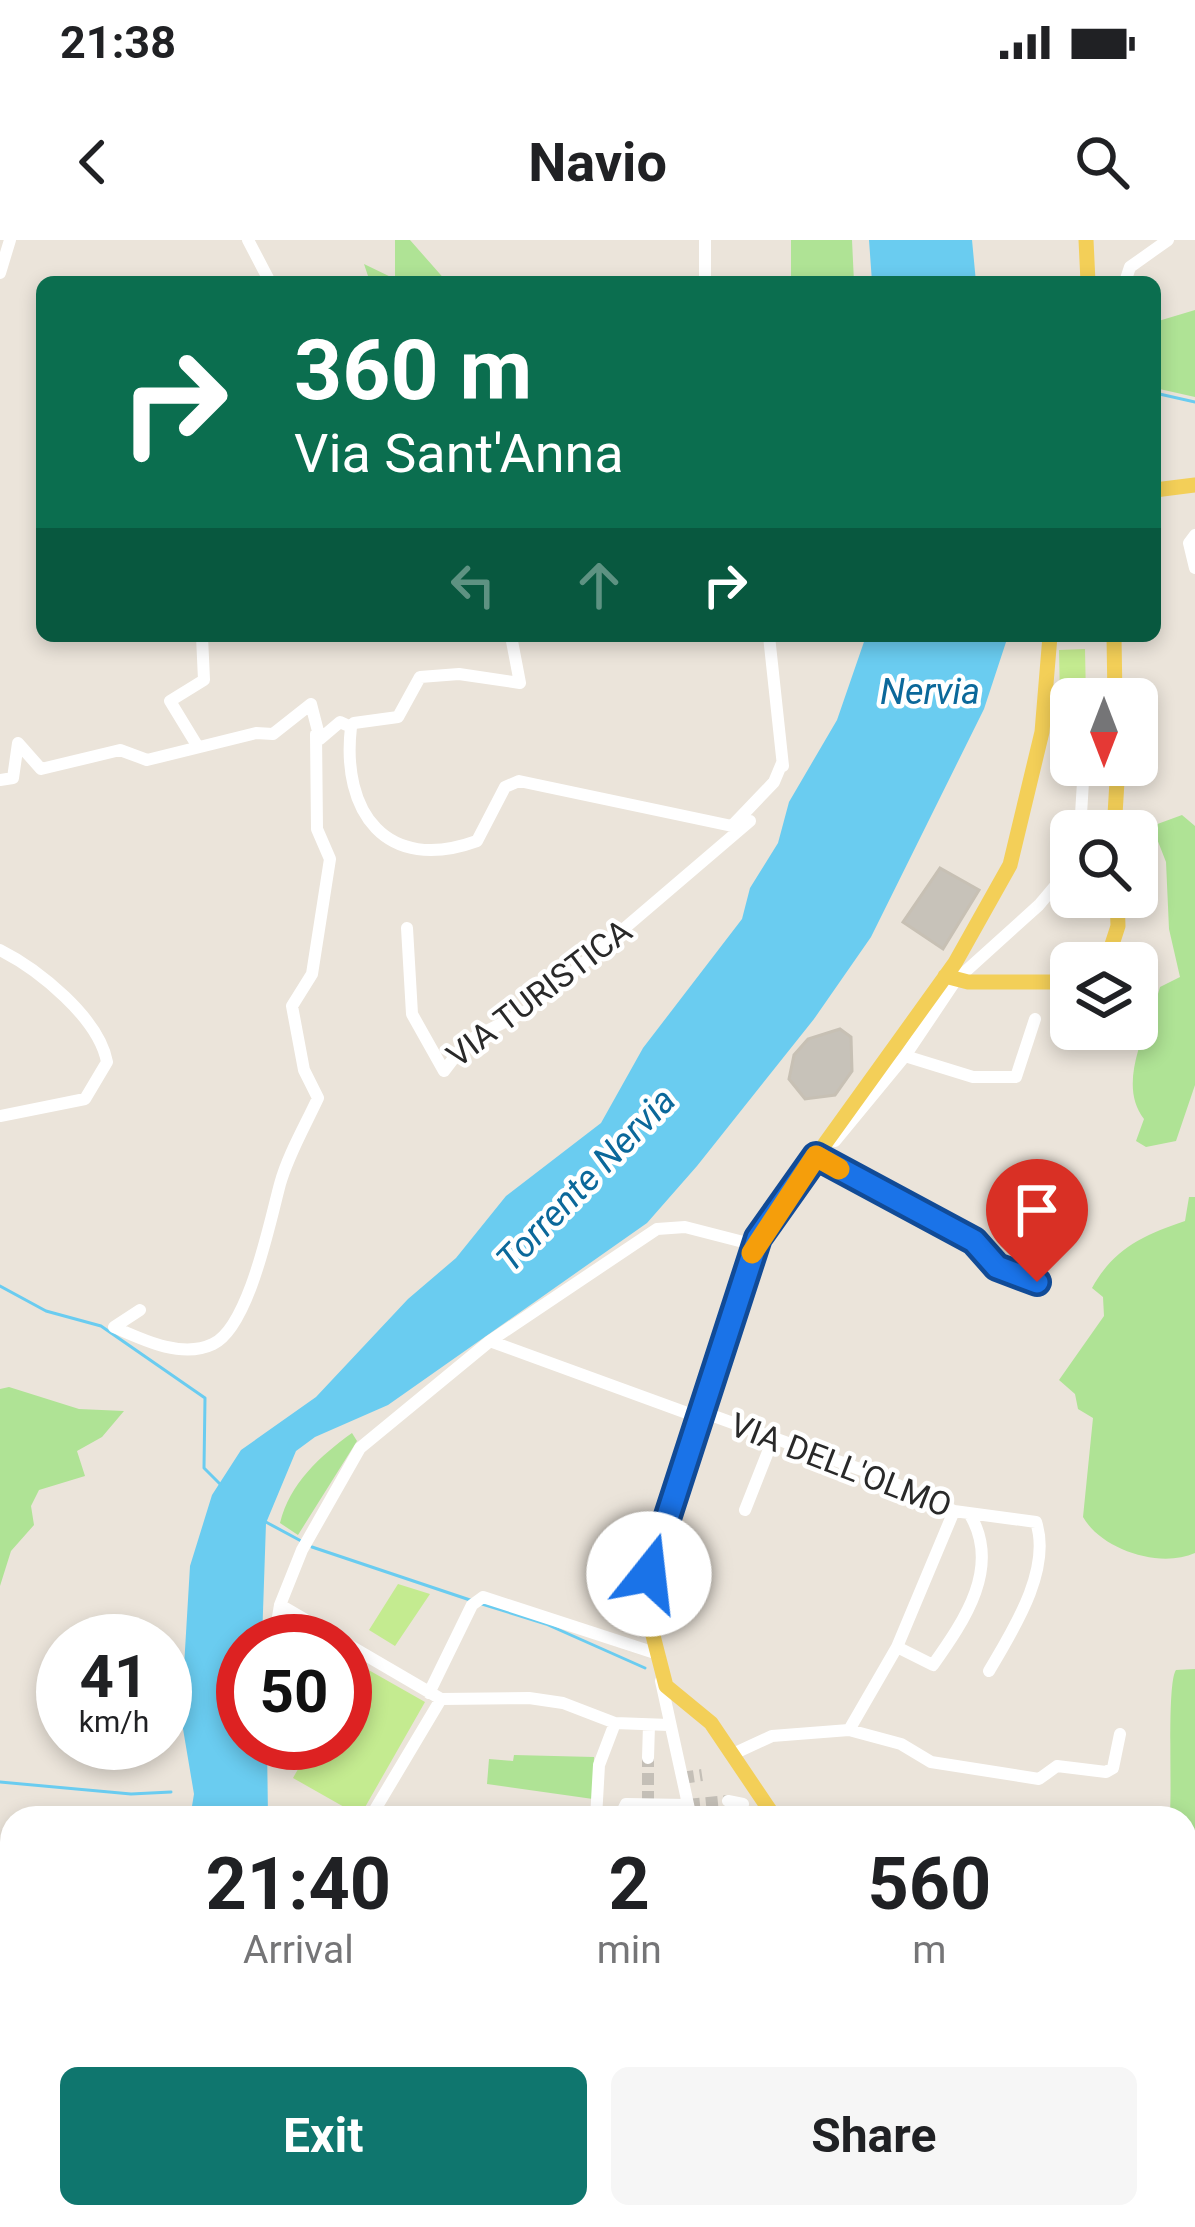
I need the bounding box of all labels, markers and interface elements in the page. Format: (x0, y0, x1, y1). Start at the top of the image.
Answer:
text: 21:38 (60, 16, 176, 69)
icon: back (60, 129, 126, 195)
icon: search (1069, 129, 1135, 195)
text: Navio (528, 131, 667, 194)
text: 360 m (294, 321, 532, 420)
icon: right (96, 324, 252, 480)
text: Via Sant'Anna (294, 422, 624, 485)
icon: left (440, 552, 506, 618)
icon: ahead (566, 552, 632, 618)
icon: right (692, 552, 758, 618)
water label: Nervia (880, 671, 980, 713)
north arrow (1050, 678, 1158, 786)
map controls (1050, 678, 1158, 1050)
button: search (1050, 810, 1158, 918)
street label: VIA TURISTICA (439, 911, 639, 1075)
button: layers (1050, 942, 1158, 1050)
water label: Torrente Nervia (488, 1079, 684, 1281)
pin (986, 1159, 1088, 1282)
icon: arrive (1004, 1177, 1070, 1243)
street label: VIA DELL'OLMO (725, 1405, 957, 1525)
position arrow (586, 1511, 712, 1637)
speed limit sign: 50 (216, 1614, 372, 1770)
text: 41 (80, 1641, 148, 1712)
text: km/h (79, 1704, 149, 1739)
text: 21:40 (206, 1842, 391, 1927)
text: 2 (609, 1842, 650, 1927)
text: 560 (867, 1842, 991, 1927)
text: Arrival (243, 1927, 354, 1973)
text: min (597, 1927, 662, 1973)
text: m (912, 1927, 947, 1973)
button: Exit (60, 2067, 587, 2205)
button: Share (611, 2067, 1137, 2205)

